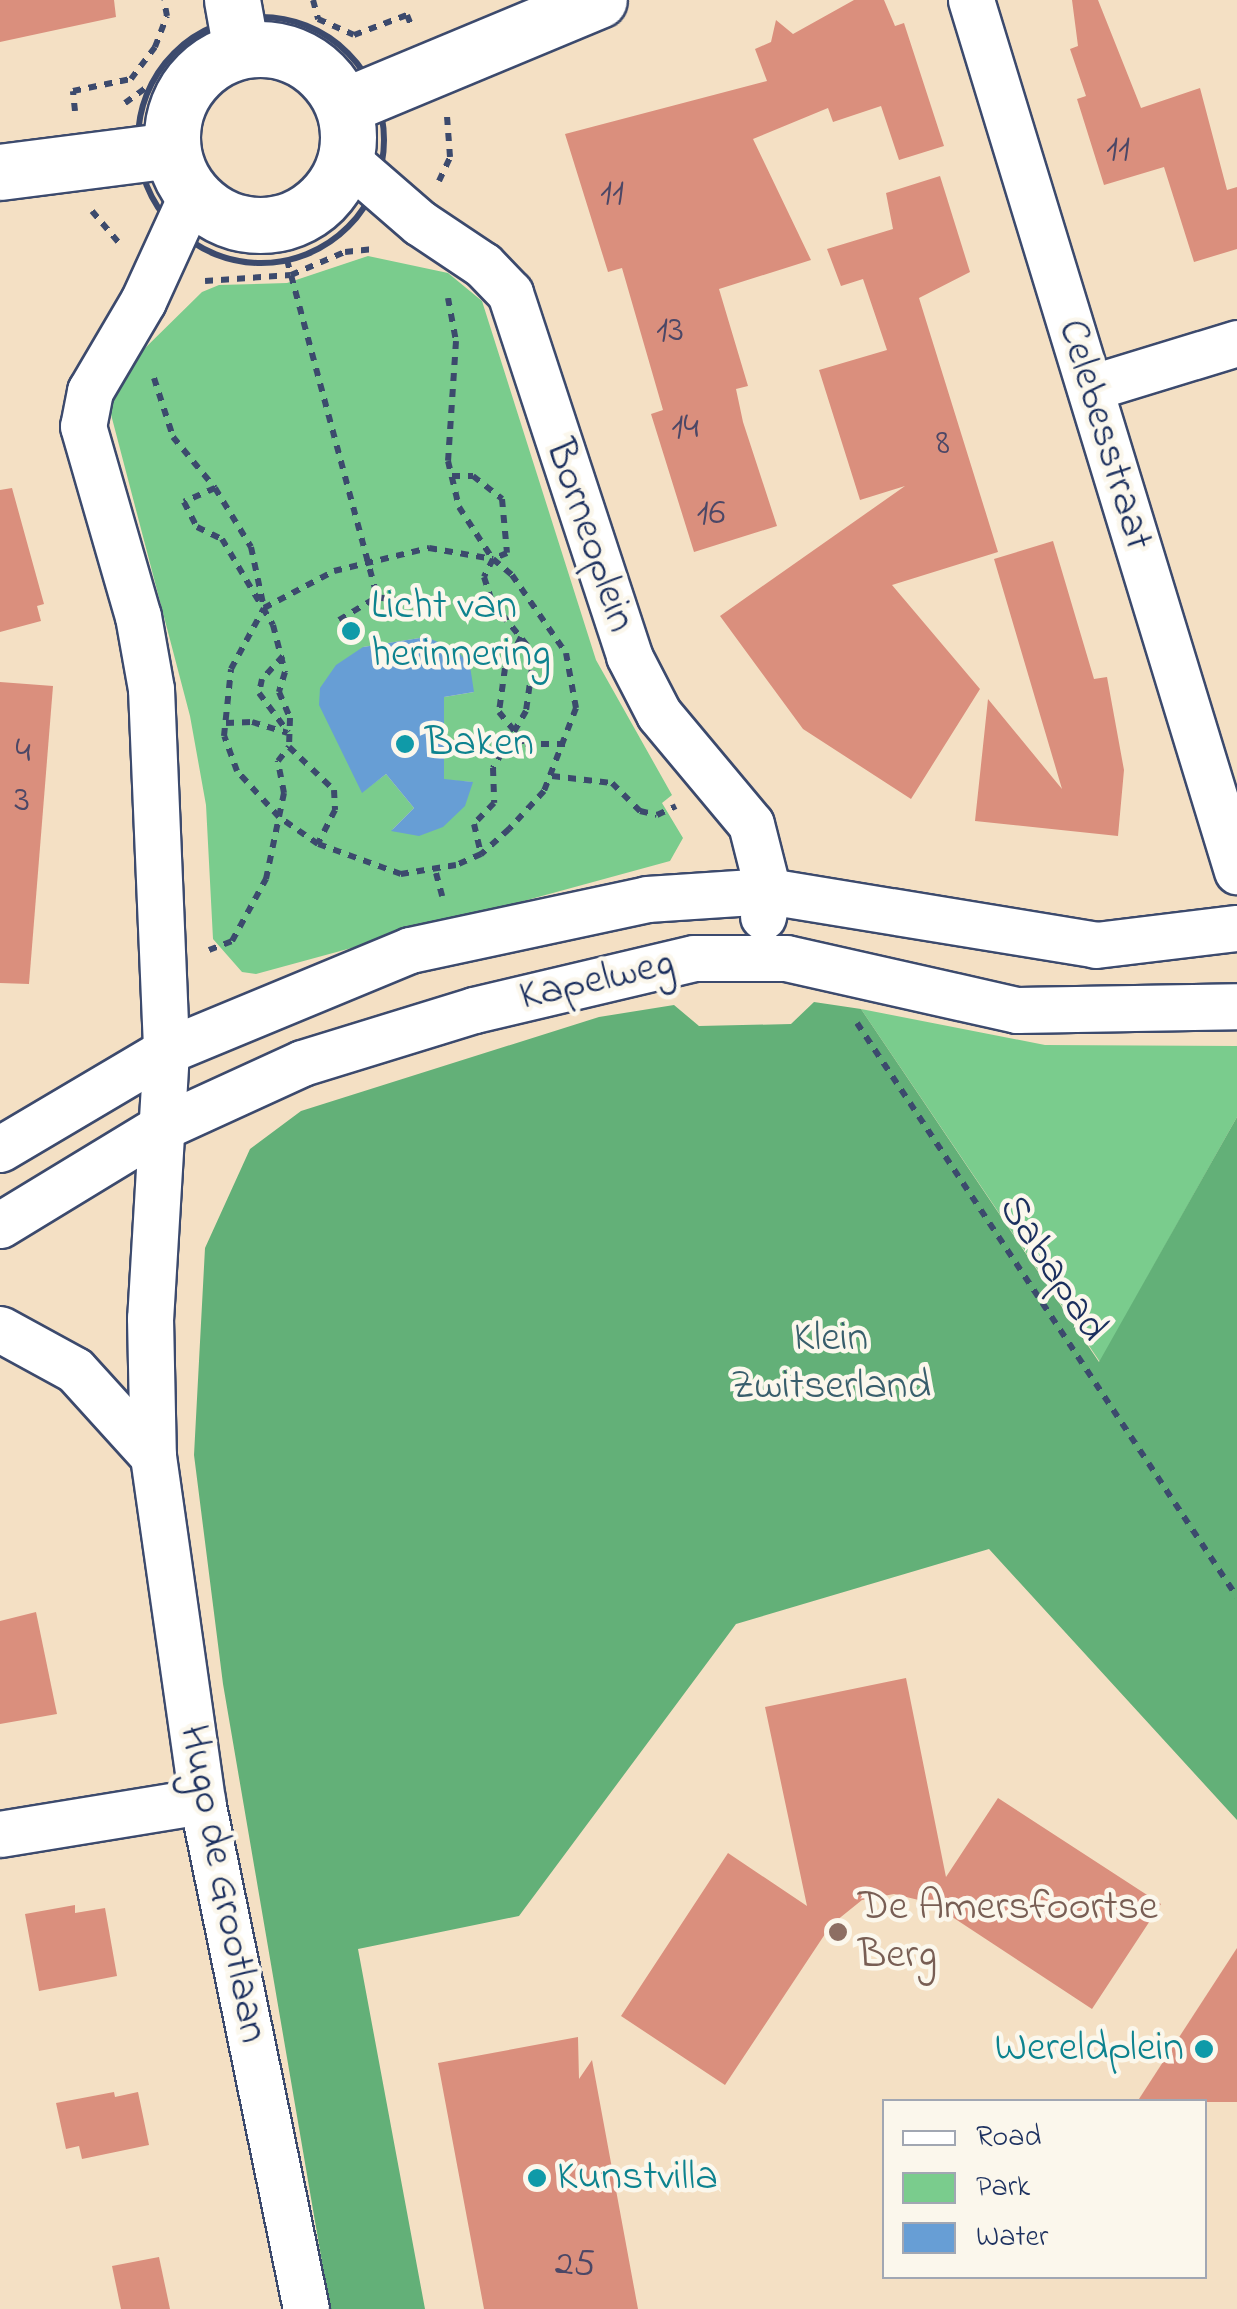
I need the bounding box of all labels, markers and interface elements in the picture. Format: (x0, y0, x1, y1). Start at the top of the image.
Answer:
house number: 11 (1106, 128, 1130, 174)
house number: 11 (600, 172, 624, 218)
house number: 13 (656, 309, 684, 355)
street label: Celebesstraat (1045, 314, 1163, 556)
house number: 14 (671, 406, 699, 452)
house number: 8 (936, 422, 950, 468)
street label: Borneoplein (533, 433, 645, 639)
house number: 16 (697, 492, 725, 538)
place label: Licht van herinnering (371, 582, 551, 680)
marker: Licht van herinnering (340, 620, 362, 642)
place label: Baken (425, 719, 534, 769)
house number: 4 (15, 730, 31, 776)
marker: Baken (394, 733, 416, 755)
house number: 3 (14, 779, 30, 825)
street label: Kapelweg (515, 939, 679, 1023)
street label: Sabapad (986, 1187, 1118, 1351)
park label: Klein Zwitserland (731, 1314, 931, 1412)
street label: Hugo de Grootlaan (166, 1721, 278, 2047)
place label: De Amersfoortse Berg (858, 1883, 1158, 1982)
marker: De Amersfoortse Berg (827, 1921, 849, 1943)
place label: Wereldplein (994, 2024, 1184, 2074)
marker: Wereldplein (1193, 2038, 1215, 2060)
legend (882, 2099, 1207, 2279)
text: Road (976, 2116, 1041, 2160)
place label: Kunstvilla (557, 2153, 718, 2203)
text: Park (976, 2166, 1030, 2210)
marker: Kunstvilla (526, 2167, 548, 2189)
text: Water (976, 2216, 1048, 2260)
house number: 25 (555, 2243, 595, 2289)

